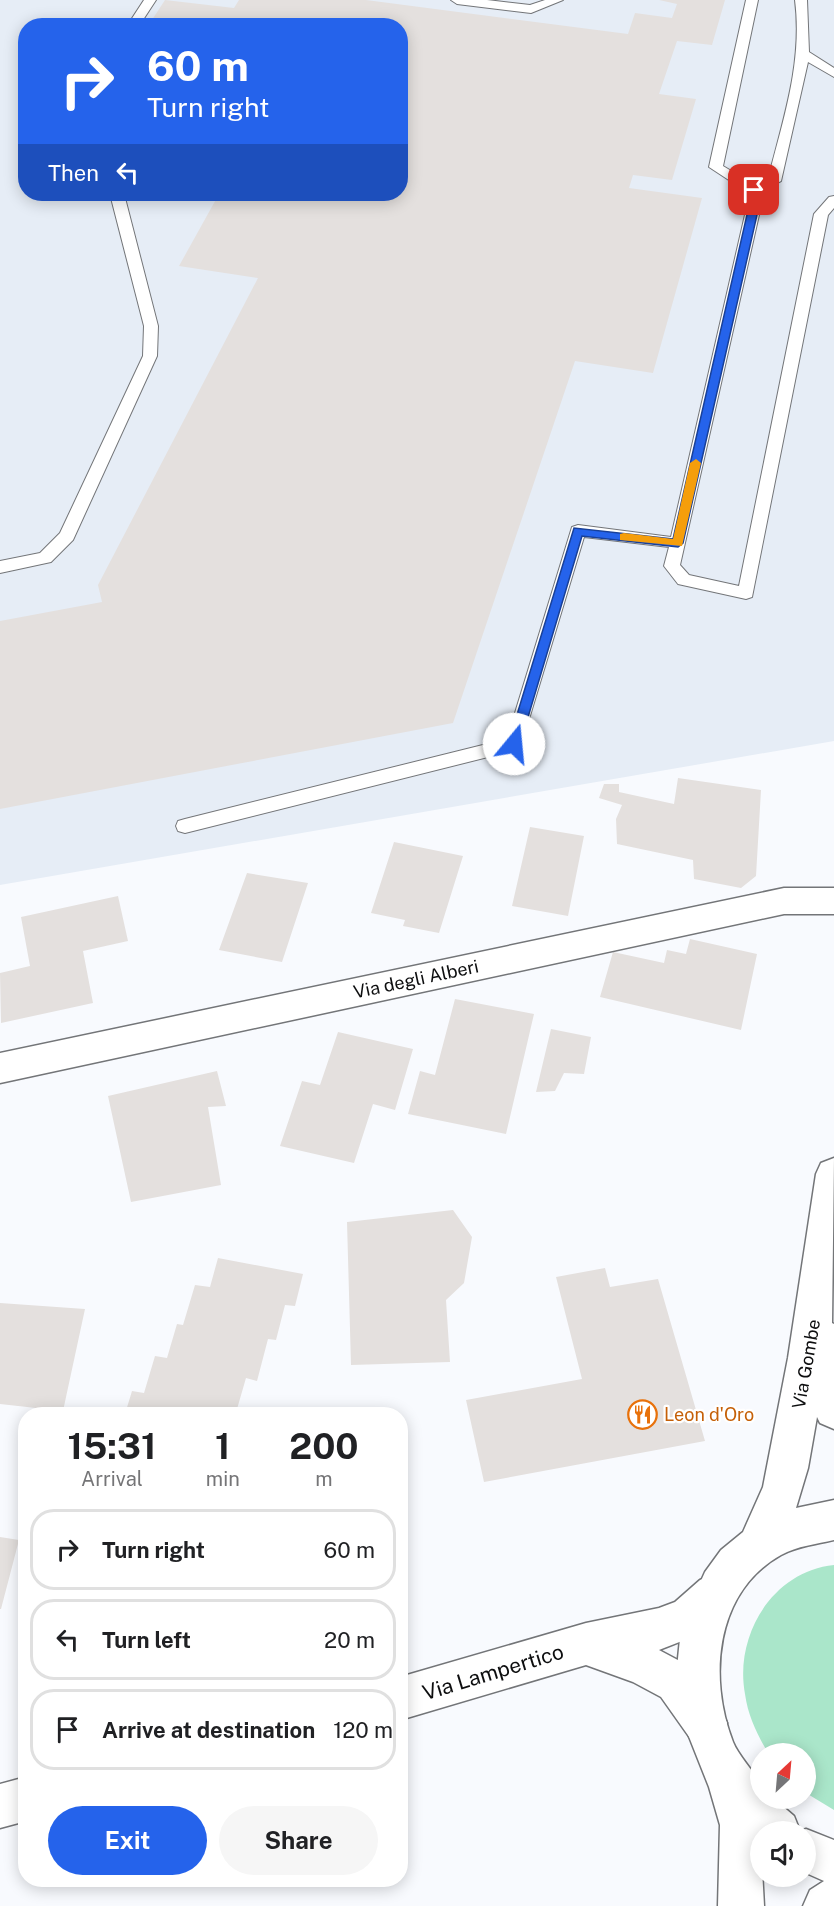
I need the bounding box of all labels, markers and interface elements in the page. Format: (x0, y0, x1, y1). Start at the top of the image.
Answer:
text: 60 m (147, 41, 249, 90)
icon: right (48, 42, 126, 120)
text: Turn right (147, 91, 270, 123)
icon: left (111, 156, 144, 189)
text: Then (48, 160, 99, 186)
pin (728, 164, 779, 215)
icon: arrive (737, 173, 770, 206)
position arrow (482, 712, 546, 776)
street label: Via degli Alberi (351, 955, 481, 1003)
street label: Via Gombe (788, 1317, 824, 1411)
restaurant icon: Leon d'Oro (627, 1398, 659, 1430)
place label: Leon d'Oro (664, 1404, 754, 1425)
text: 15:31 (68, 1425, 156, 1467)
text: 1 (215, 1425, 231, 1467)
text: 200 (289, 1425, 358, 1467)
text: Arrival (81, 1467, 143, 1491)
text: min (206, 1467, 240, 1491)
text: m (315, 1467, 333, 1491)
icon: right (51, 1533, 84, 1566)
text: Turn right (102, 1537, 205, 1563)
text: 60 m (324, 1537, 375, 1563)
icon: left (51, 1623, 84, 1656)
text: Turn left (102, 1627, 191, 1653)
text: 20 m (324, 1627, 375, 1653)
street label: Via Lampertico (419, 1639, 567, 1705)
icon: arrive (51, 1713, 84, 1746)
text: Arrive at destination (102, 1717, 315, 1743)
text: 120 m (333, 1717, 393, 1743)
north arrow (750, 1743, 816, 1809)
map controls (750, 1743, 816, 1887)
button: Exit (48, 1806, 207, 1875)
button: Share (219, 1806, 378, 1875)
button: sound (750, 1821, 816, 1887)

